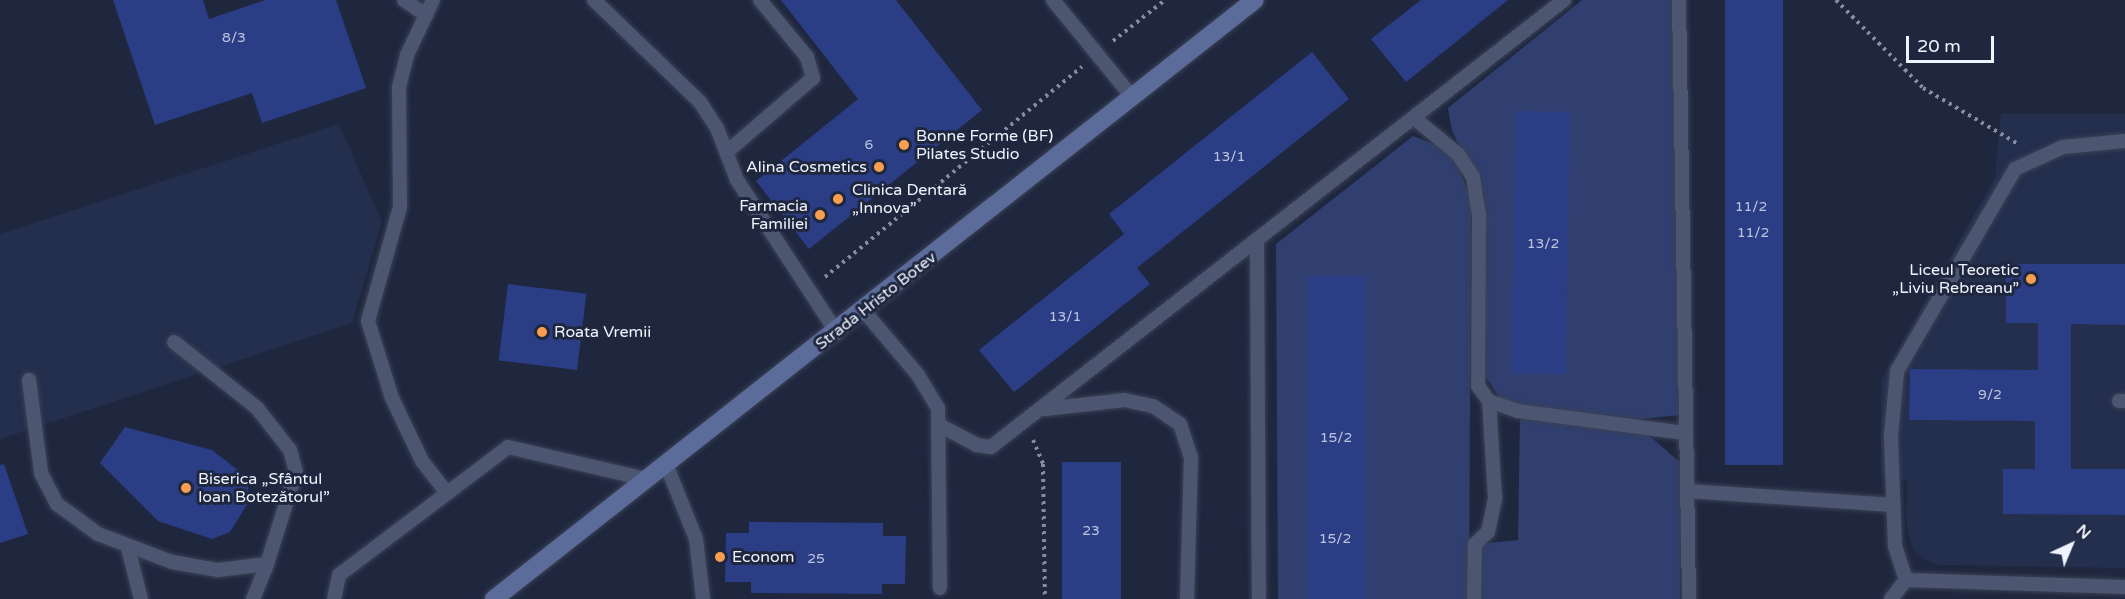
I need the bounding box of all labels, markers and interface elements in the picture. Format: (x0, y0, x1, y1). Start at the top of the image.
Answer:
scale bar (1909, 24, 1998, 62)
house number: 8/3 (222, 30, 246, 46)
text: 20 m (1917, 35, 1961, 57)
place label: Bonne Forme (BF) Pilates Studio (916, 126, 1053, 164)
house number: 6 (865, 137, 873, 153)
marker: Bonne Forme (BF) Pilates Studio (897, 138, 911, 152)
house number: 13/1 (1213, 149, 1245, 165)
place label: Alina Cosmetics (746, 157, 867, 177)
marker: Alina Cosmetics (872, 160, 886, 174)
place label: Clinica Dentară „Innova” (852, 180, 967, 218)
marker: Clinica Dentară „Innova” (829, 190, 847, 208)
place label: Farmacia Familiei (739, 196, 808, 234)
house number: 11/2 (1735, 199, 1767, 215)
marker: Farmacia Familiei (813, 208, 827, 222)
house number: 11/2 (1737, 225, 1769, 241)
house number: 13/2 (1527, 236, 1559, 252)
street label: Strada Hristo Botev (812, 248, 940, 354)
place label: Liceul Teoretic „Liviu Rebreanu” (1892, 260, 2019, 298)
marker: Liceul Teoretic „Liviu Rebreanu” (2024, 272, 2038, 286)
house number: 13/1 (1049, 309, 1081, 325)
place label: Roata Vremii (554, 322, 651, 342)
marker: Roata Vremii (535, 325, 549, 339)
house number: 9/2 (1978, 387, 2002, 403)
house number: 15/2 (1320, 430, 1352, 446)
place label: Biserica „Sfântul Ioan Botezătorul” (198, 469, 330, 507)
marker: Biserica „Sfântul Ioan Botezătorul” (179, 481, 193, 495)
north arrow (2041, 515, 2101, 575)
text: N (2072, 520, 2095, 544)
house number: 23 (1082, 523, 1100, 539)
house number: 15/2 (1319, 531, 1351, 547)
place label: Econom (732, 547, 794, 567)
marker: Econom (713, 550, 727, 564)
house number: 25 (807, 551, 825, 567)

